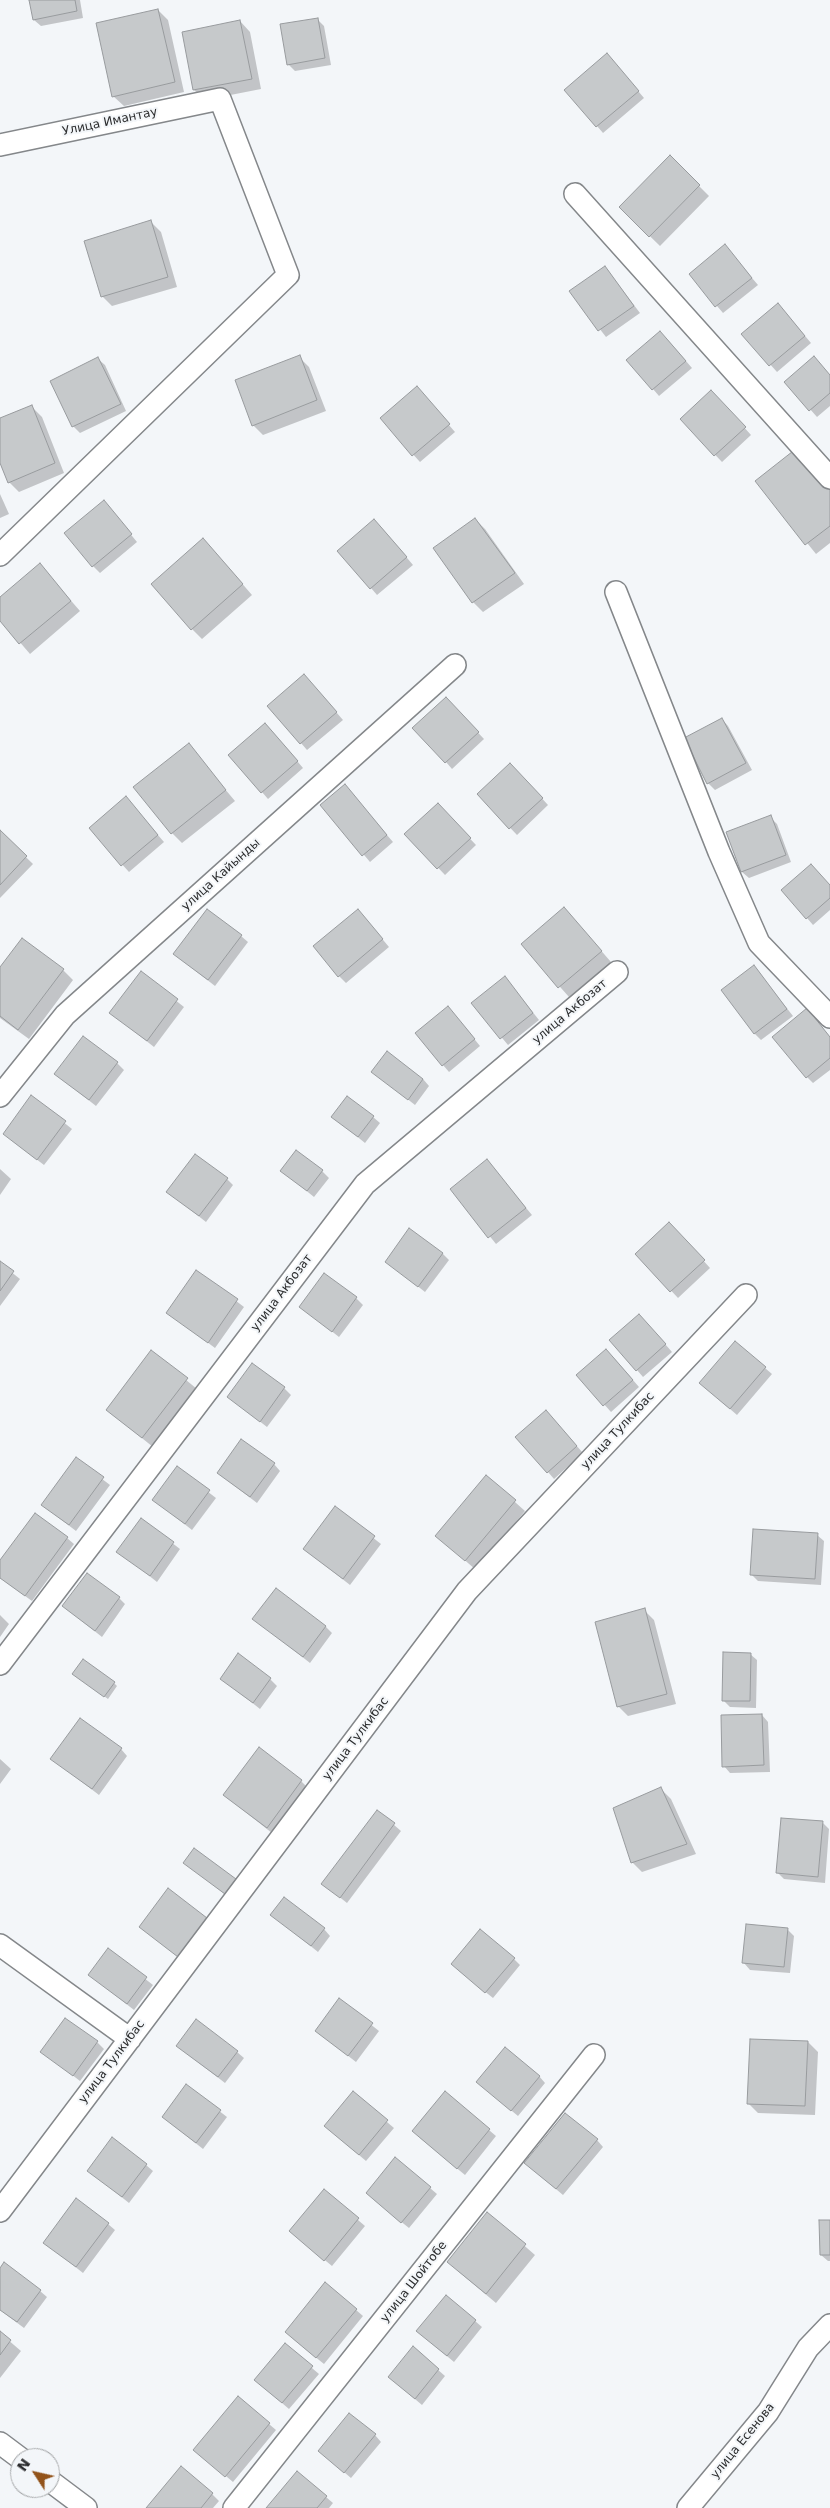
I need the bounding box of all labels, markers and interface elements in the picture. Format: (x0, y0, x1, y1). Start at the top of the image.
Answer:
street label: Улица Имантау (61, 105, 159, 139)
street label: улица Кайынды (179, 836, 263, 914)
street label: улица Акбозат (530, 977, 610, 1047)
street label: улица Акбозат (248, 1252, 316, 1334)
street label: улица Тулкибас (578, 1389, 658, 1473)
street label: улица Тулкибас (320, 1695, 392, 1783)
street label: улица Тулкибас (76, 2018, 148, 2106)
street label: улица Шойтобе (378, 2239, 450, 2325)
street label: улица Есенова (708, 2400, 778, 2482)
north arrow (10, 2448, 60, 2498)
text: N (14, 2456, 33, 2474)

